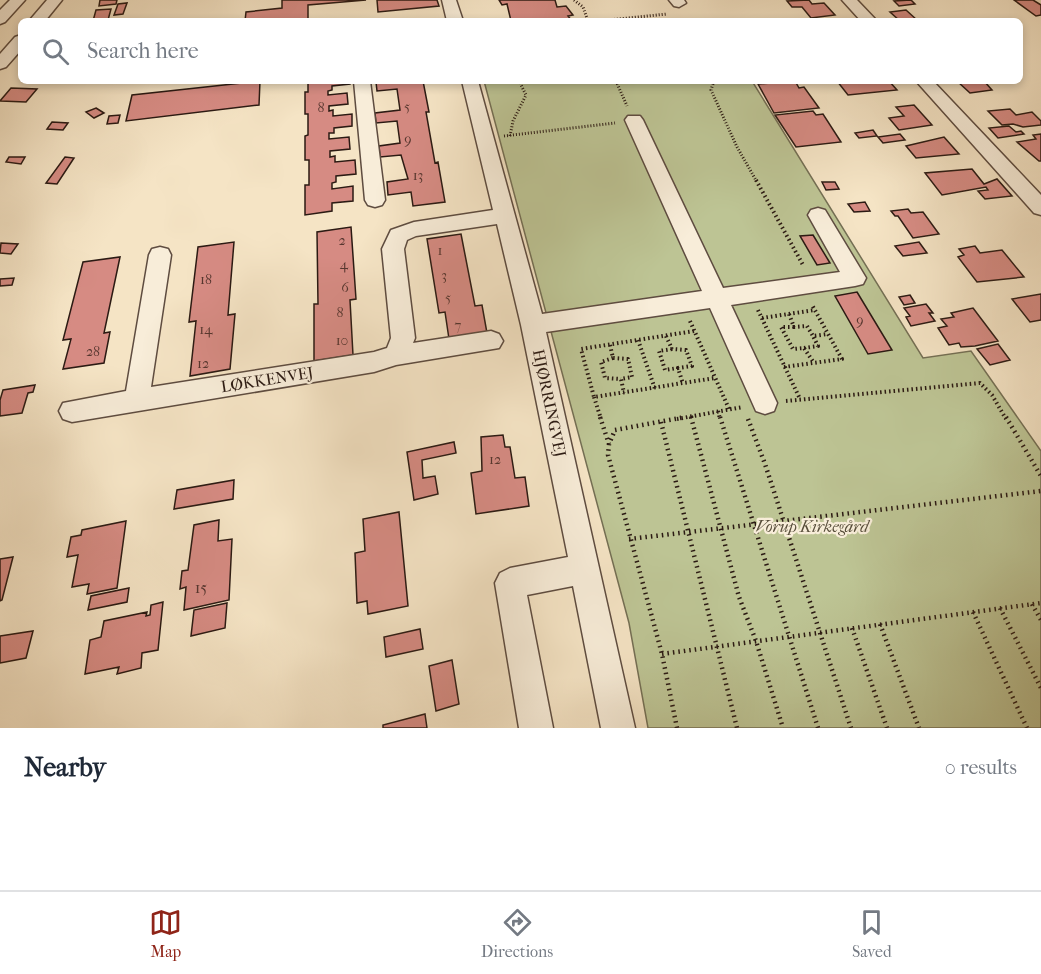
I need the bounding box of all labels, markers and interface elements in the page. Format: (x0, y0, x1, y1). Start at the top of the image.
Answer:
search box (18, 18, 1023, 84)
icon: search (39, 35, 72, 68)
text: Search here (87, 38, 199, 64)
house number: 5 (404, 98, 410, 115)
house number: 8 (317, 99, 325, 116)
house number: 9 (404, 131, 412, 148)
house number: 13 (413, 167, 423, 184)
house number: 2 (338, 232, 346, 249)
house number: 1 (438, 242, 443, 259)
house number: 4 (340, 256, 349, 273)
house number: 3 (441, 267, 447, 284)
house number: 18 (200, 271, 212, 288)
house number: 6 (341, 279, 349, 296)
house number: 5 (445, 289, 451, 306)
house number: 8 (336, 304, 344, 321)
house number: 9 (856, 312, 864, 329)
house number: 7 (455, 317, 462, 334)
house number: 14 (199, 321, 213, 338)
house number: 10 (336, 332, 348, 349)
house number: 28 (86, 343, 100, 360)
street label: HJØRRINGVEJ (529, 347, 570, 459)
house number: 12 (197, 355, 209, 372)
street label: LØKKENVEJ (219, 363, 315, 396)
house number: 12 (489, 451, 501, 468)
park label: Vorup Kirkegård (756, 517, 870, 536)
house number: 15 (195, 578, 207, 597)
text: Nearby (24, 752, 106, 783)
text: 0 results (945, 756, 1017, 779)
tab: Map (149, 906, 182, 961)
tab: Directions (481, 906, 553, 961)
tab: Saved (852, 906, 892, 961)

